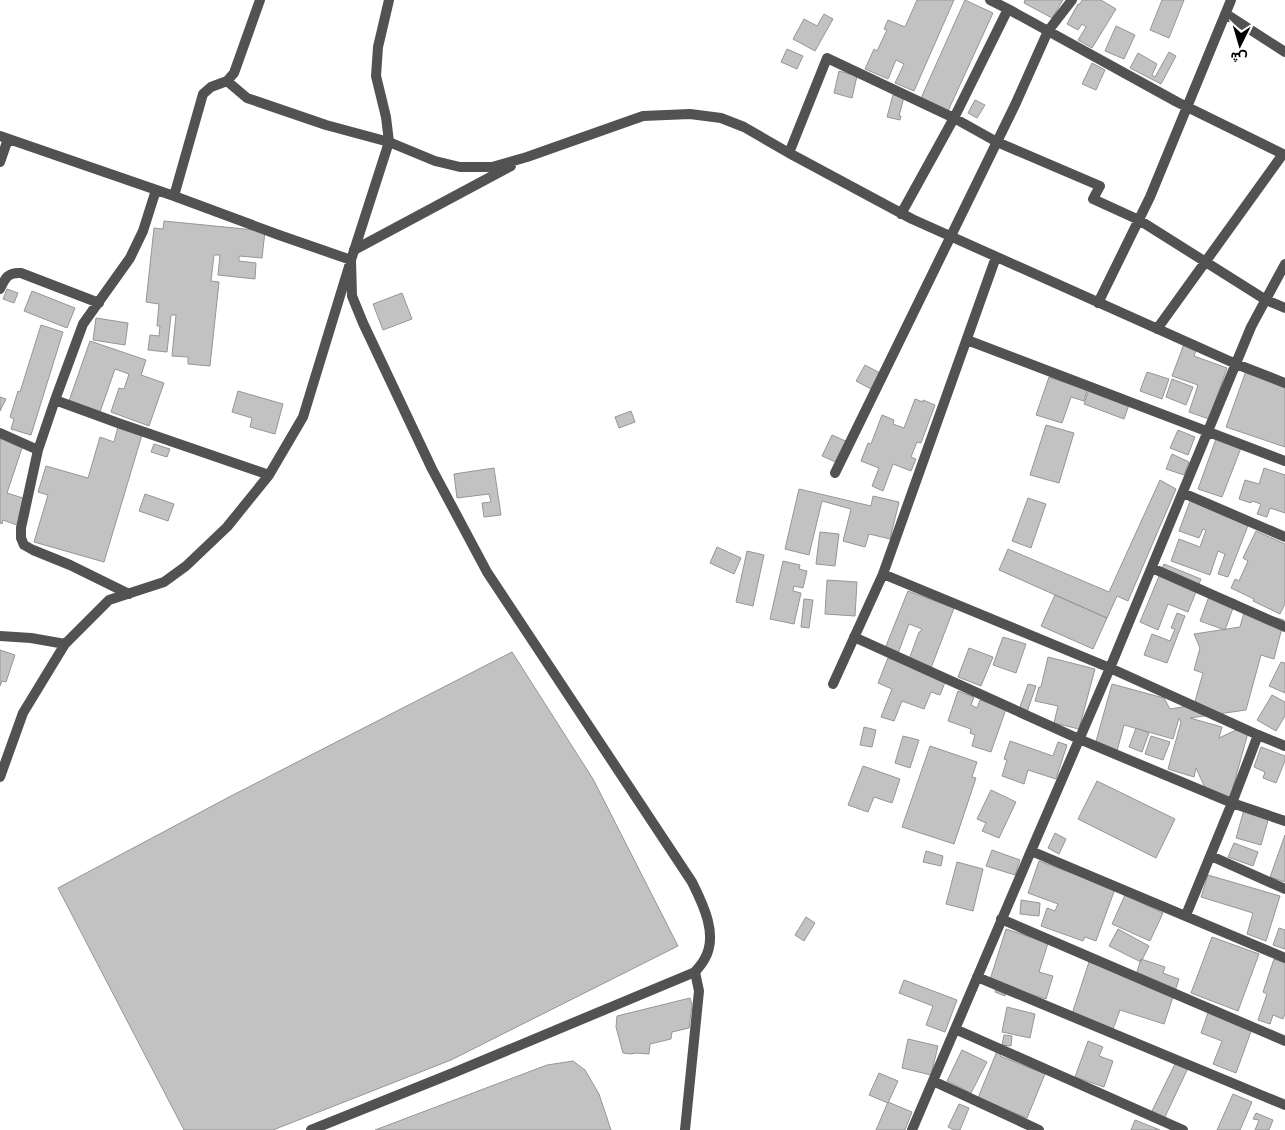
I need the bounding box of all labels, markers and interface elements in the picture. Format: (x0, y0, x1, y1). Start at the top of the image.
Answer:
north arrow (1215, 20, 1265, 70)
text: ش (1230, 48, 1248, 65)

